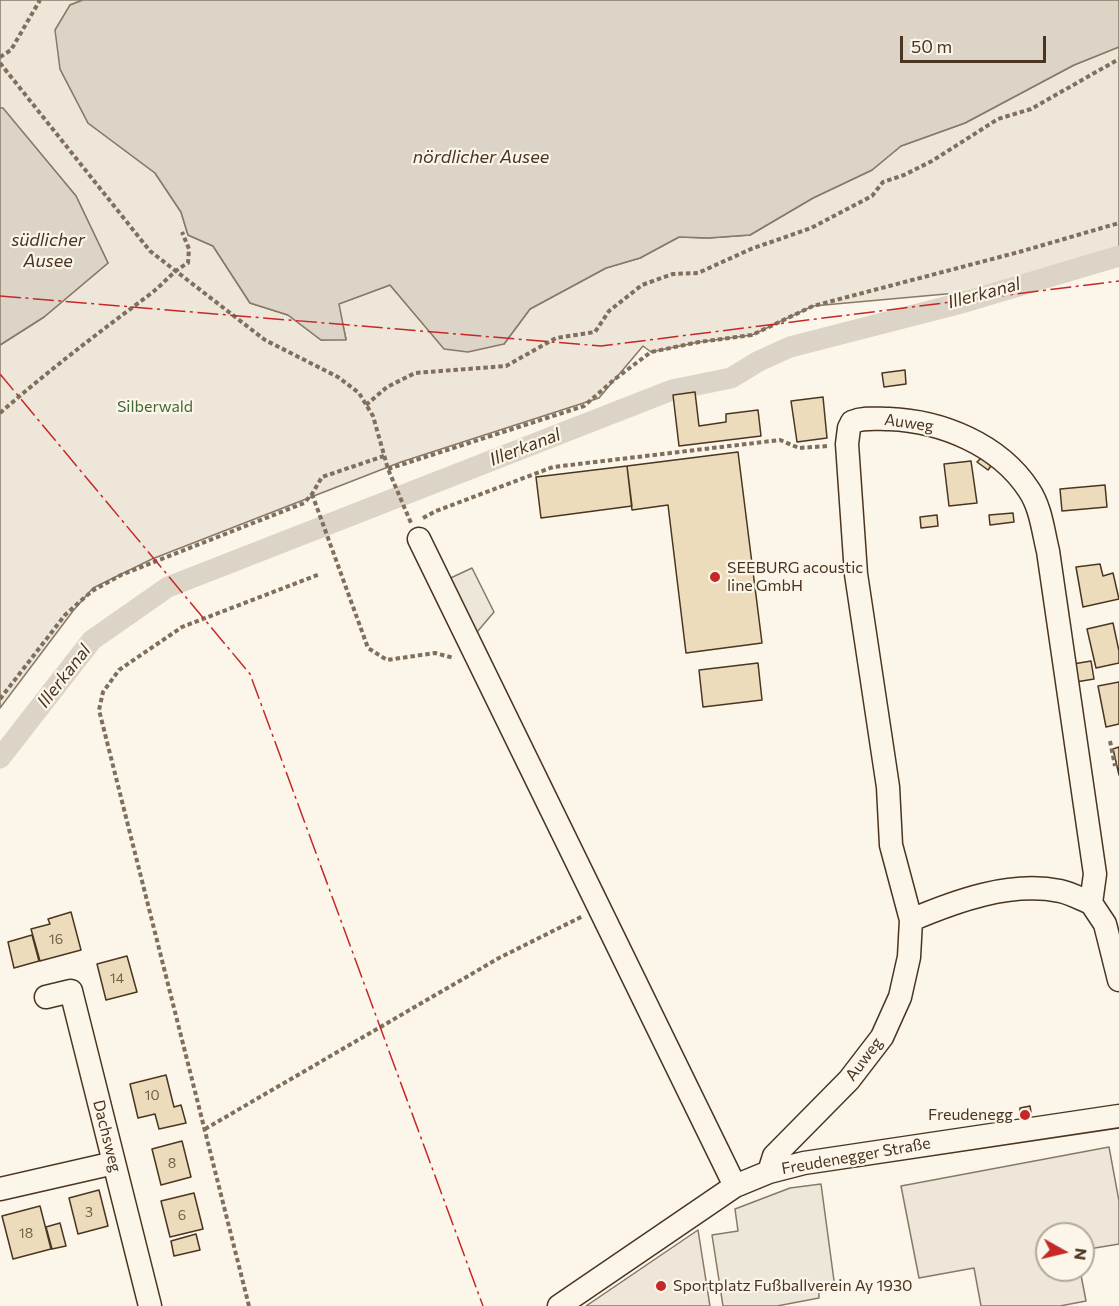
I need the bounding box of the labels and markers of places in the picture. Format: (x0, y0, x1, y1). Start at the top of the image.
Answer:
place label: SEEBURG acoustic line GmbH (727, 558, 863, 596)
marker: SEEBURG acoustic line GmbH (708, 570, 722, 584)
place label: Freudenegg (928, 1105, 1013, 1125)
marker: Freudenegg (1018, 1108, 1032, 1122)
place label: Sportplatz Fußballverein Ay 1930 (673, 1276, 912, 1296)
marker: Sportplatz Fußballverein Ay 1930 (654, 1279, 668, 1293)

